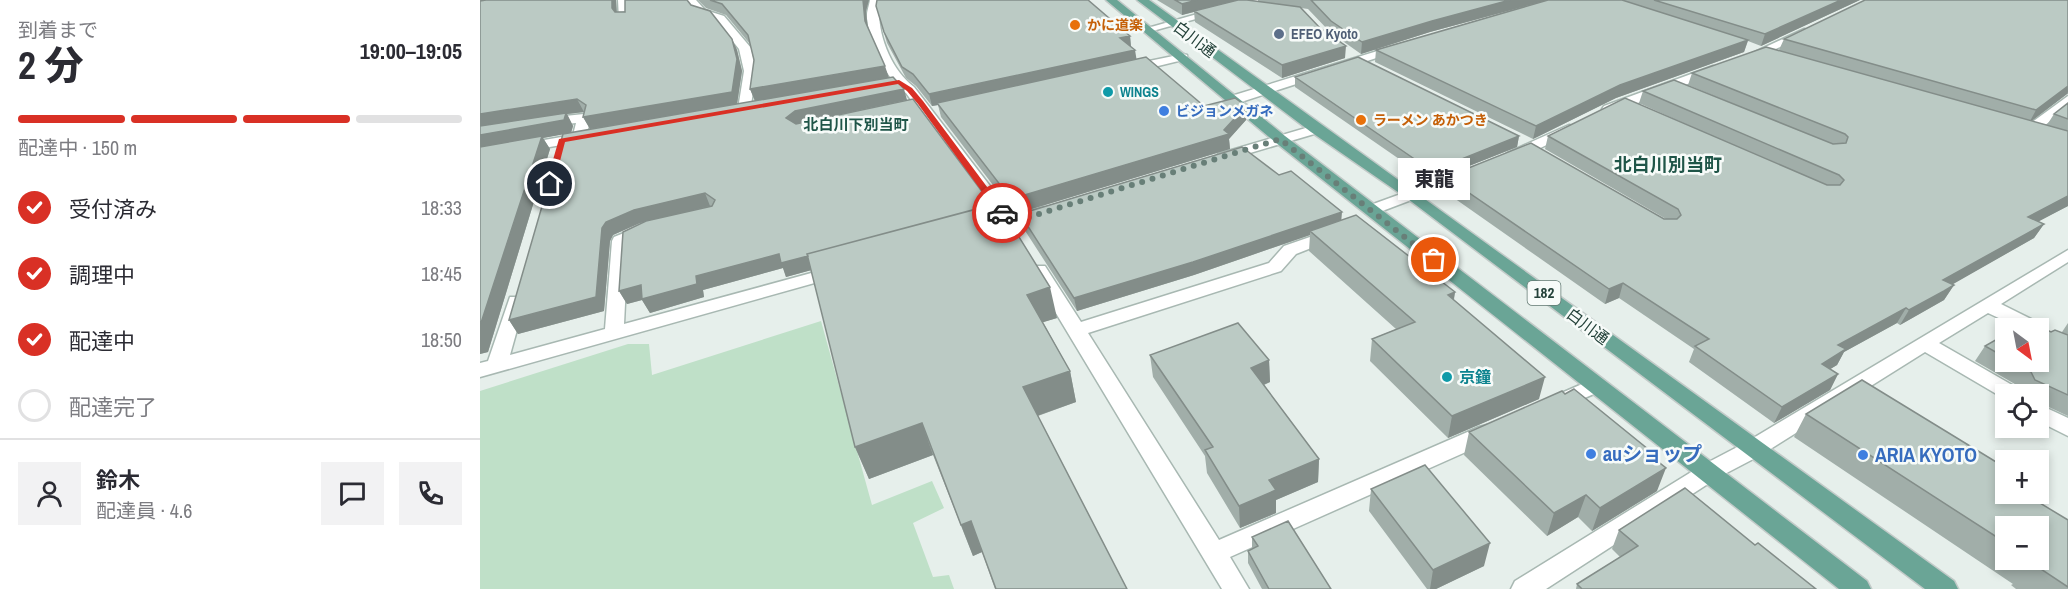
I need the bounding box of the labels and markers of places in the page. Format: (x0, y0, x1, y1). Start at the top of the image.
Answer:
place label: かに道楽 (1087, 16, 1143, 34)
marker: かに道楽 (1068, 18, 1082, 32)
place label: EFEO Kyoto (1291, 25, 1358, 43)
marker: EFEO Kyoto (1272, 27, 1286, 41)
place label: WINGS (1120, 83, 1159, 101)
marker: WINGS (1101, 85, 1115, 99)
place label: ビジョンメガネ (1176, 102, 1274, 120)
marker: ビジョンメガネ (1157, 104, 1171, 118)
place label: ラーメン あかつき (1373, 111, 1488, 129)
marker: ラーメン あかつき (1354, 113, 1368, 127)
pin (524, 158, 575, 209)
callout: 東龍 (1398, 158, 1470, 200)
pin (1408, 234, 1459, 285)
place label: 京鐘 (1459, 366, 1491, 388)
marker: 京鐘 (1440, 370, 1454, 384)
place label: auショップ (1603, 440, 1702, 467)
place label: ARIA KYOTO (1875, 441, 1977, 468)
marker: auショップ (1584, 447, 1598, 461)
marker: ARIA KYOTO (1856, 448, 1870, 462)

